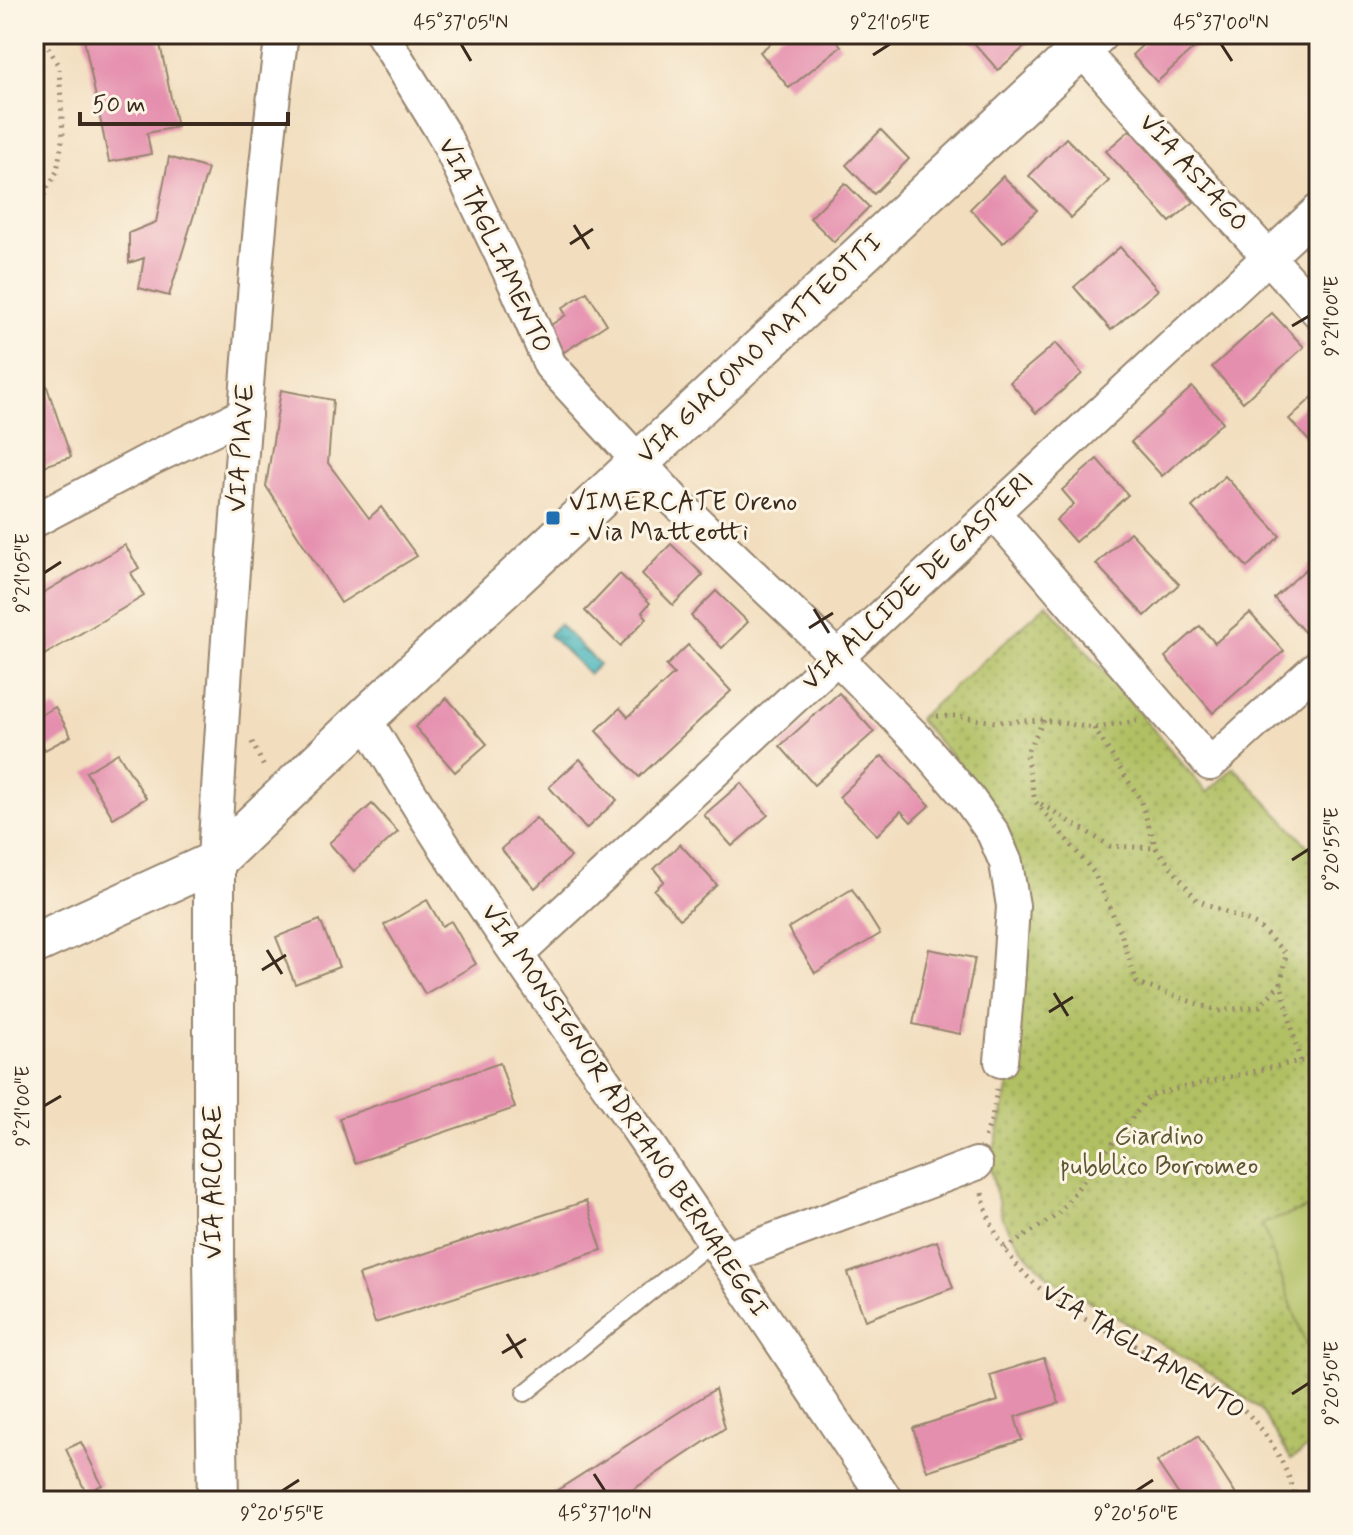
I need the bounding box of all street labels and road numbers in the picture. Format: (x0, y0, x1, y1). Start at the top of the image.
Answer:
street label: VIA ASIAGO (1131, 107, 1255, 239)
street label: VIA TAGLIAMENTO (429, 133, 559, 359)
street label: VIA GIACOMO MATTEOTTI (630, 226, 890, 472)
street label: VIA PIAVE (221, 383, 263, 513)
street label: VIA ALCIDE DE GASPERI (795, 465, 1041, 699)
street label: VIA MONSIGNOR ADRIANO BERNAREGGI (472, 898, 776, 1324)
street label: VIA ARCORE (197, 1105, 231, 1259)
street label: VIA TAGLIAMENTO (1035, 1276, 1251, 1428)

